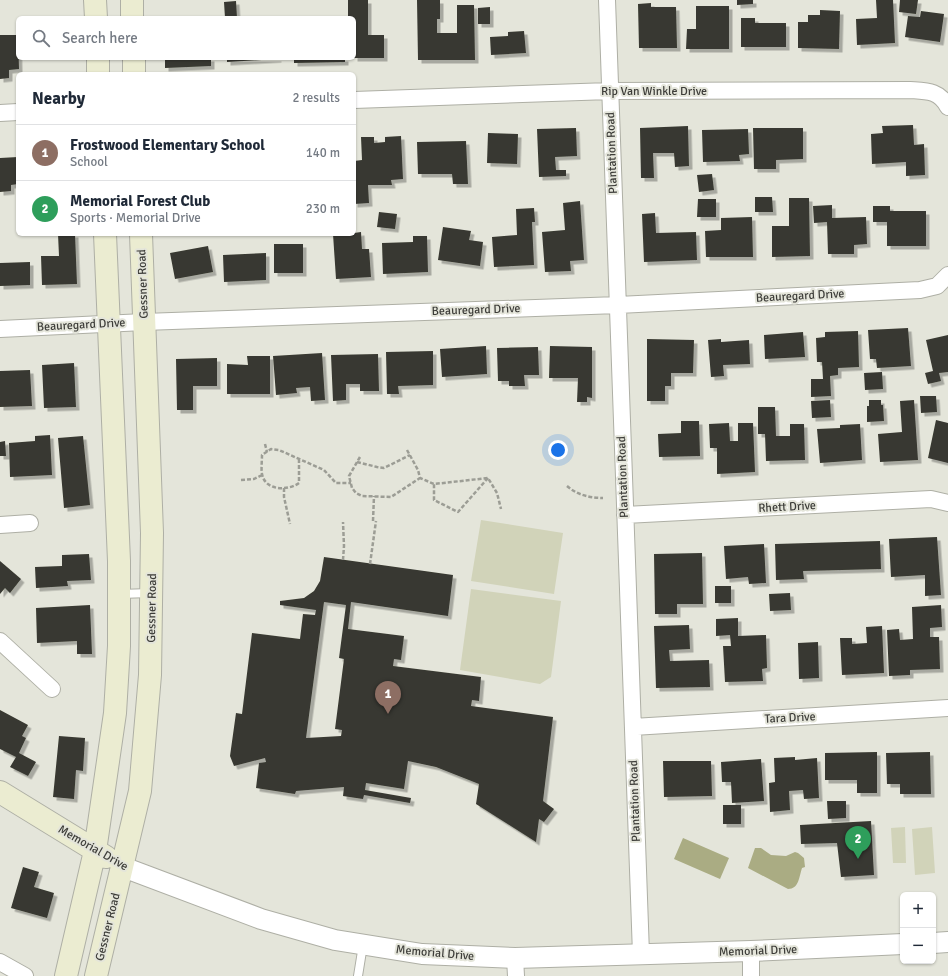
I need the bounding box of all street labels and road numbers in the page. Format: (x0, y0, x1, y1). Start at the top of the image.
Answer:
street label: Rip Van Winkle Drive (601, 84, 707, 99)
street label: Plantation Road (603, 112, 621, 194)
street label: Gessner Road (134, 249, 152, 319)
street label: Beauregard Drive (755, 286, 845, 306)
street label: Beauregard Drive (431, 301, 521, 319)
street label: Beauregard Drive (36, 315, 126, 335)
street label: Plantation Road (614, 436, 632, 518)
street label: Rhett Drive (758, 498, 816, 516)
street label: Gessner Road (144, 573, 160, 643)
street label: Tara Drive (764, 709, 816, 727)
street label: Plantation Road (626, 760, 644, 842)
street label: Memorial Drive (55, 822, 131, 874)
street label: Gessner Road (92, 891, 124, 963)
street label: Memorial Drive (395, 942, 475, 964)
street label: Memorial Drive (719, 942, 797, 960)

